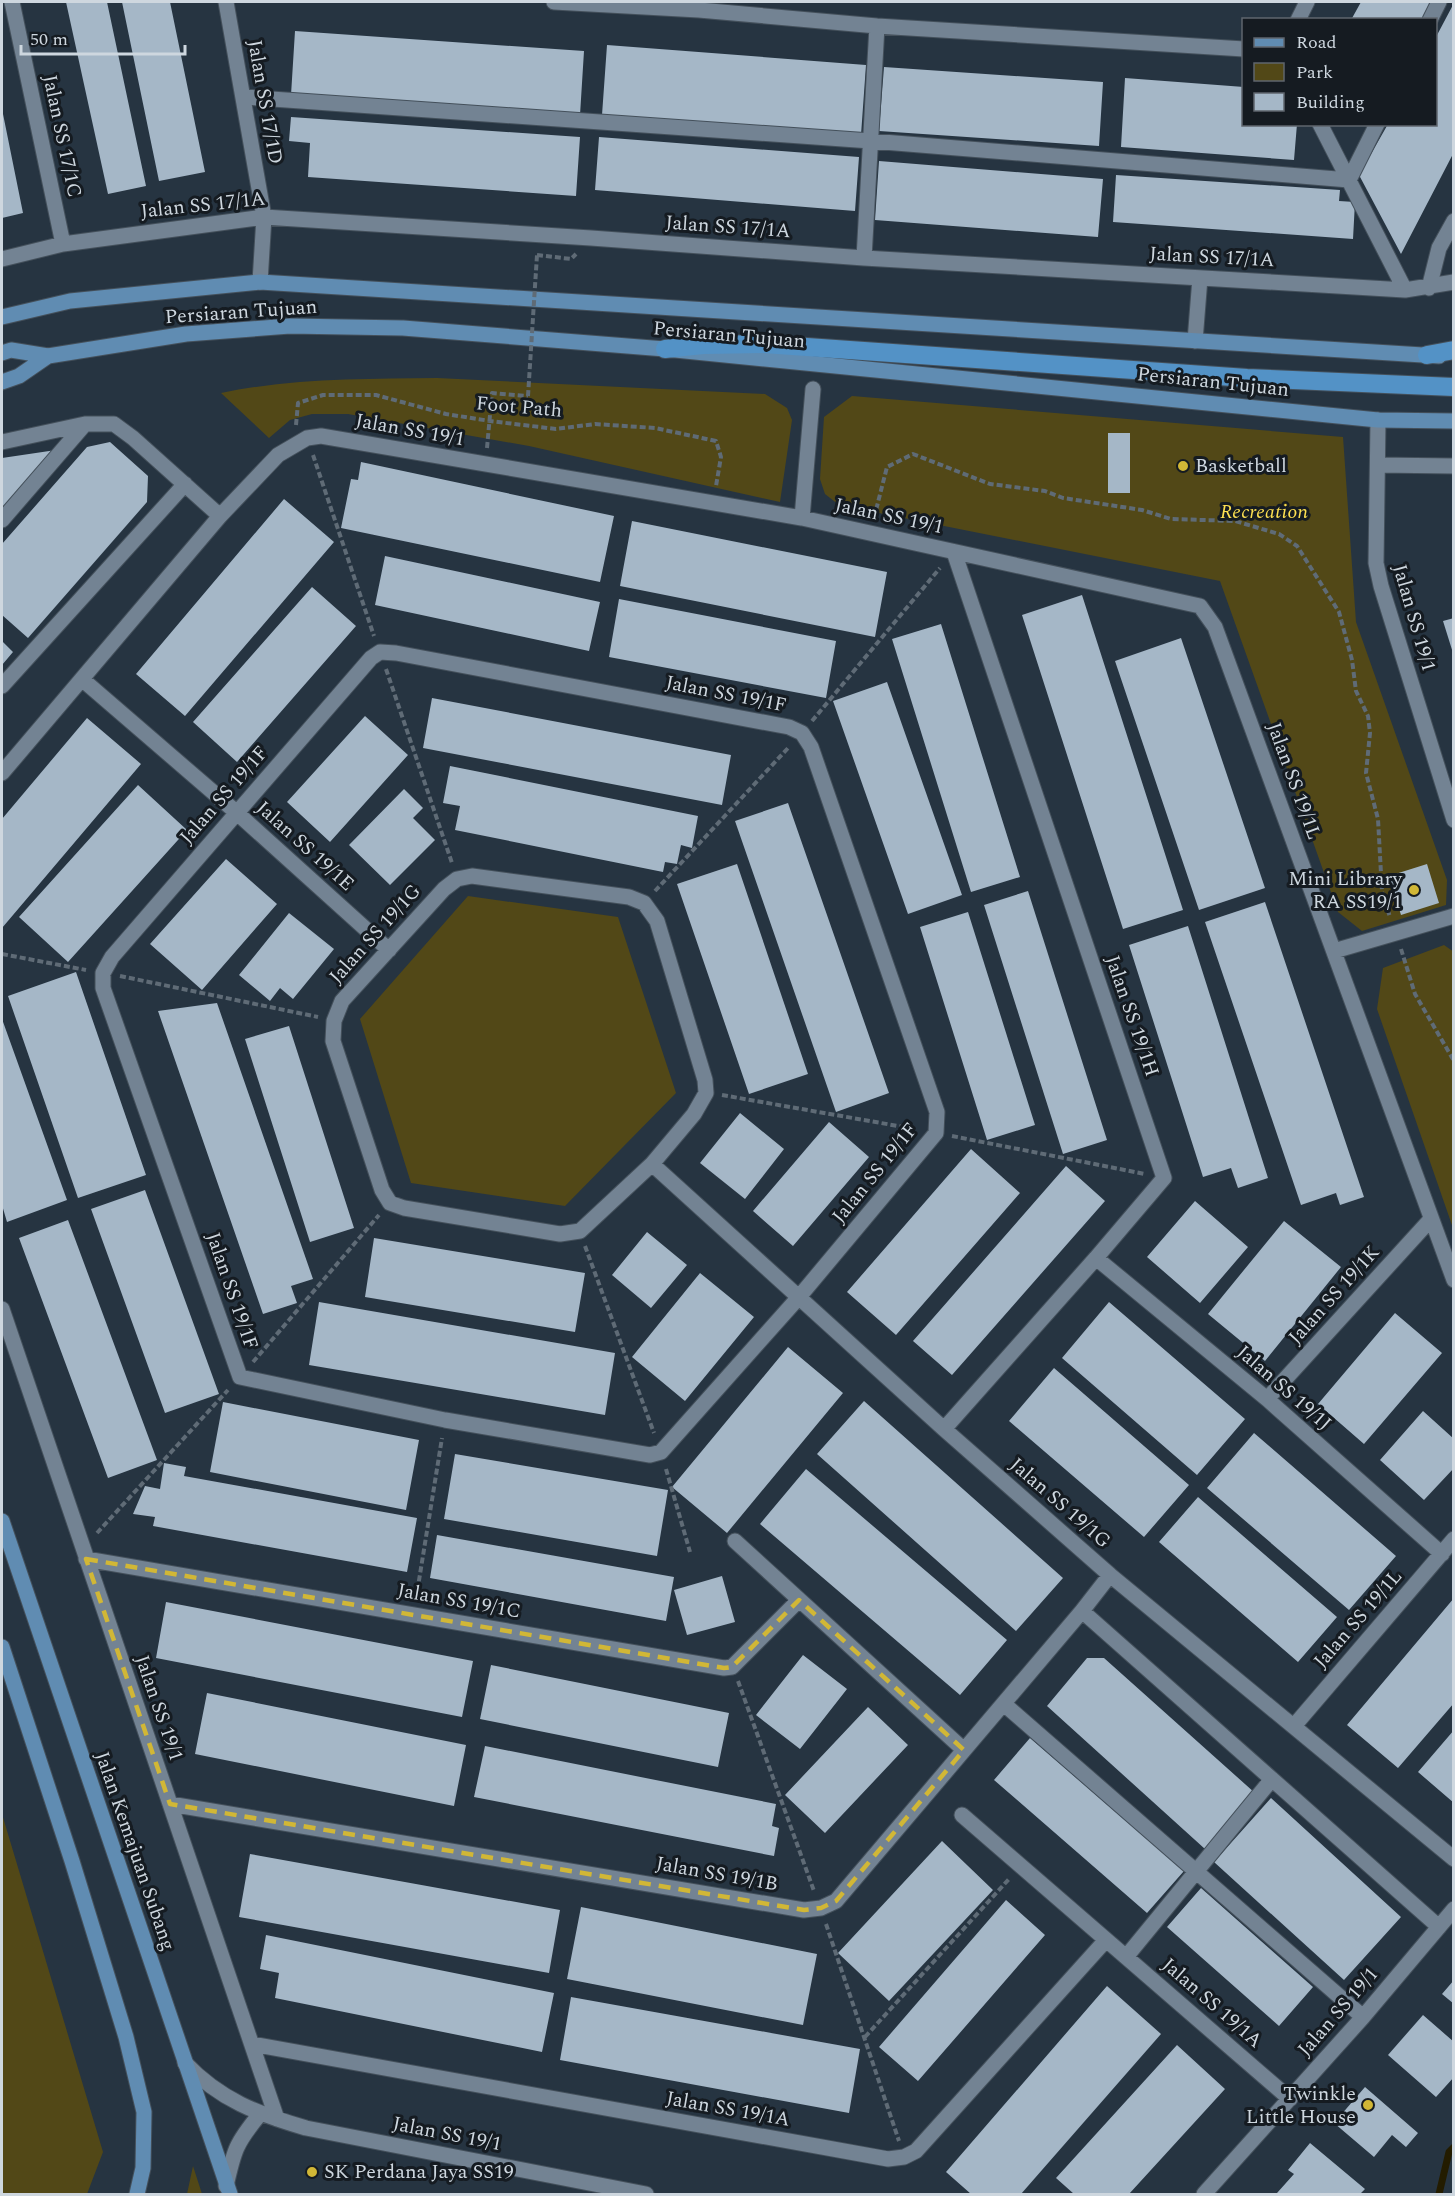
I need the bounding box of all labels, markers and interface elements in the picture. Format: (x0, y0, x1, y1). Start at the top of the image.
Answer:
scale bar (21, 18, 184, 56)
legend (1242, 18, 1437, 126)
text: 50 m (30, 26, 68, 53)
text: Road (1296, 29, 1337, 56)
street label: Jalan SS 17/1D (239, 37, 291, 167)
text: Park (1296, 59, 1333, 86)
street label: Jalan SS 17/1C (34, 72, 90, 200)
text: Building (1296, 89, 1365, 116)
street label: Jalan SS 17/1A (139, 184, 267, 226)
street label: Jalan SS 17/1A (664, 208, 792, 246)
street label: Jalan SS 17/1A (1149, 239, 1275, 275)
street label: Persiaran Tujuan (164, 292, 318, 332)
street label: Persiaran Tujuan (652, 313, 806, 357)
street label: Persiaran Tujuan (1136, 359, 1290, 405)
street label: Foot Path (475, 388, 563, 426)
street label: Jalan SS 19/1 (353, 406, 467, 454)
place label: Basketball (1195, 451, 1287, 481)
marker: Basketball (1176, 459, 1190, 473)
street label: Jalan SS 19/1 (832, 490, 946, 542)
park label: Recreation (1220, 497, 1308, 527)
street label: Jalan SS 19/1 (1384, 561, 1444, 675)
street label: Jalan SS 19/1F (663, 668, 789, 720)
street label: Jalan SS 19/1L (1259, 718, 1329, 844)
street label: Jalan SS 19/1F (172, 739, 276, 851)
street label: Jalan SS 19/1E (249, 794, 361, 898)
place label: Mini Library RA SS19/1 (1288, 864, 1403, 917)
street label: Jalan SS 19/1G (322, 877, 428, 991)
marker: Mini Library RA SS19/1 (1407, 883, 1421, 897)
street label: Jalan SS 19/1H (1097, 951, 1167, 1081)
street label: Jalan SS 19/1F (825, 1116, 925, 1230)
street label: Jalan SS 19/1F (198, 1228, 266, 1354)
street label: Jalan SS 19/1K (1281, 1238, 1387, 1351)
street label: Jalan SS 19/1J (1230, 1338, 1338, 1438)
street label: Jalan SS 19/1G (1003, 1450, 1117, 1556)
street label: Jalan SS 19/1L (1306, 1563, 1410, 1675)
street label: Jalan SS 19/1C (395, 1575, 523, 1627)
street label: Jalan SS 19/1 (127, 1651, 191, 1765)
street label: Jalan Kemajuan Subang (87, 1747, 183, 1955)
street label: Jalan SS 19/1B (654, 1848, 780, 1900)
street label: Jalan SS 19/1A (1155, 1951, 1269, 2055)
street label: Jalan SS 19/1 (1290, 1960, 1386, 2064)
place label: Twinkle Little House (1246, 2079, 1356, 2132)
street label: Jalan SS 19/1A (664, 2083, 792, 2135)
marker: Twinkle Little House (1361, 2098, 1375, 2112)
street label: Jalan SS 19/1 (390, 2109, 504, 2159)
place label: SK Perdana Jaya SS19 (324, 2157, 514, 2187)
marker: SK Perdana Jaya SS19 (305, 2165, 319, 2179)

